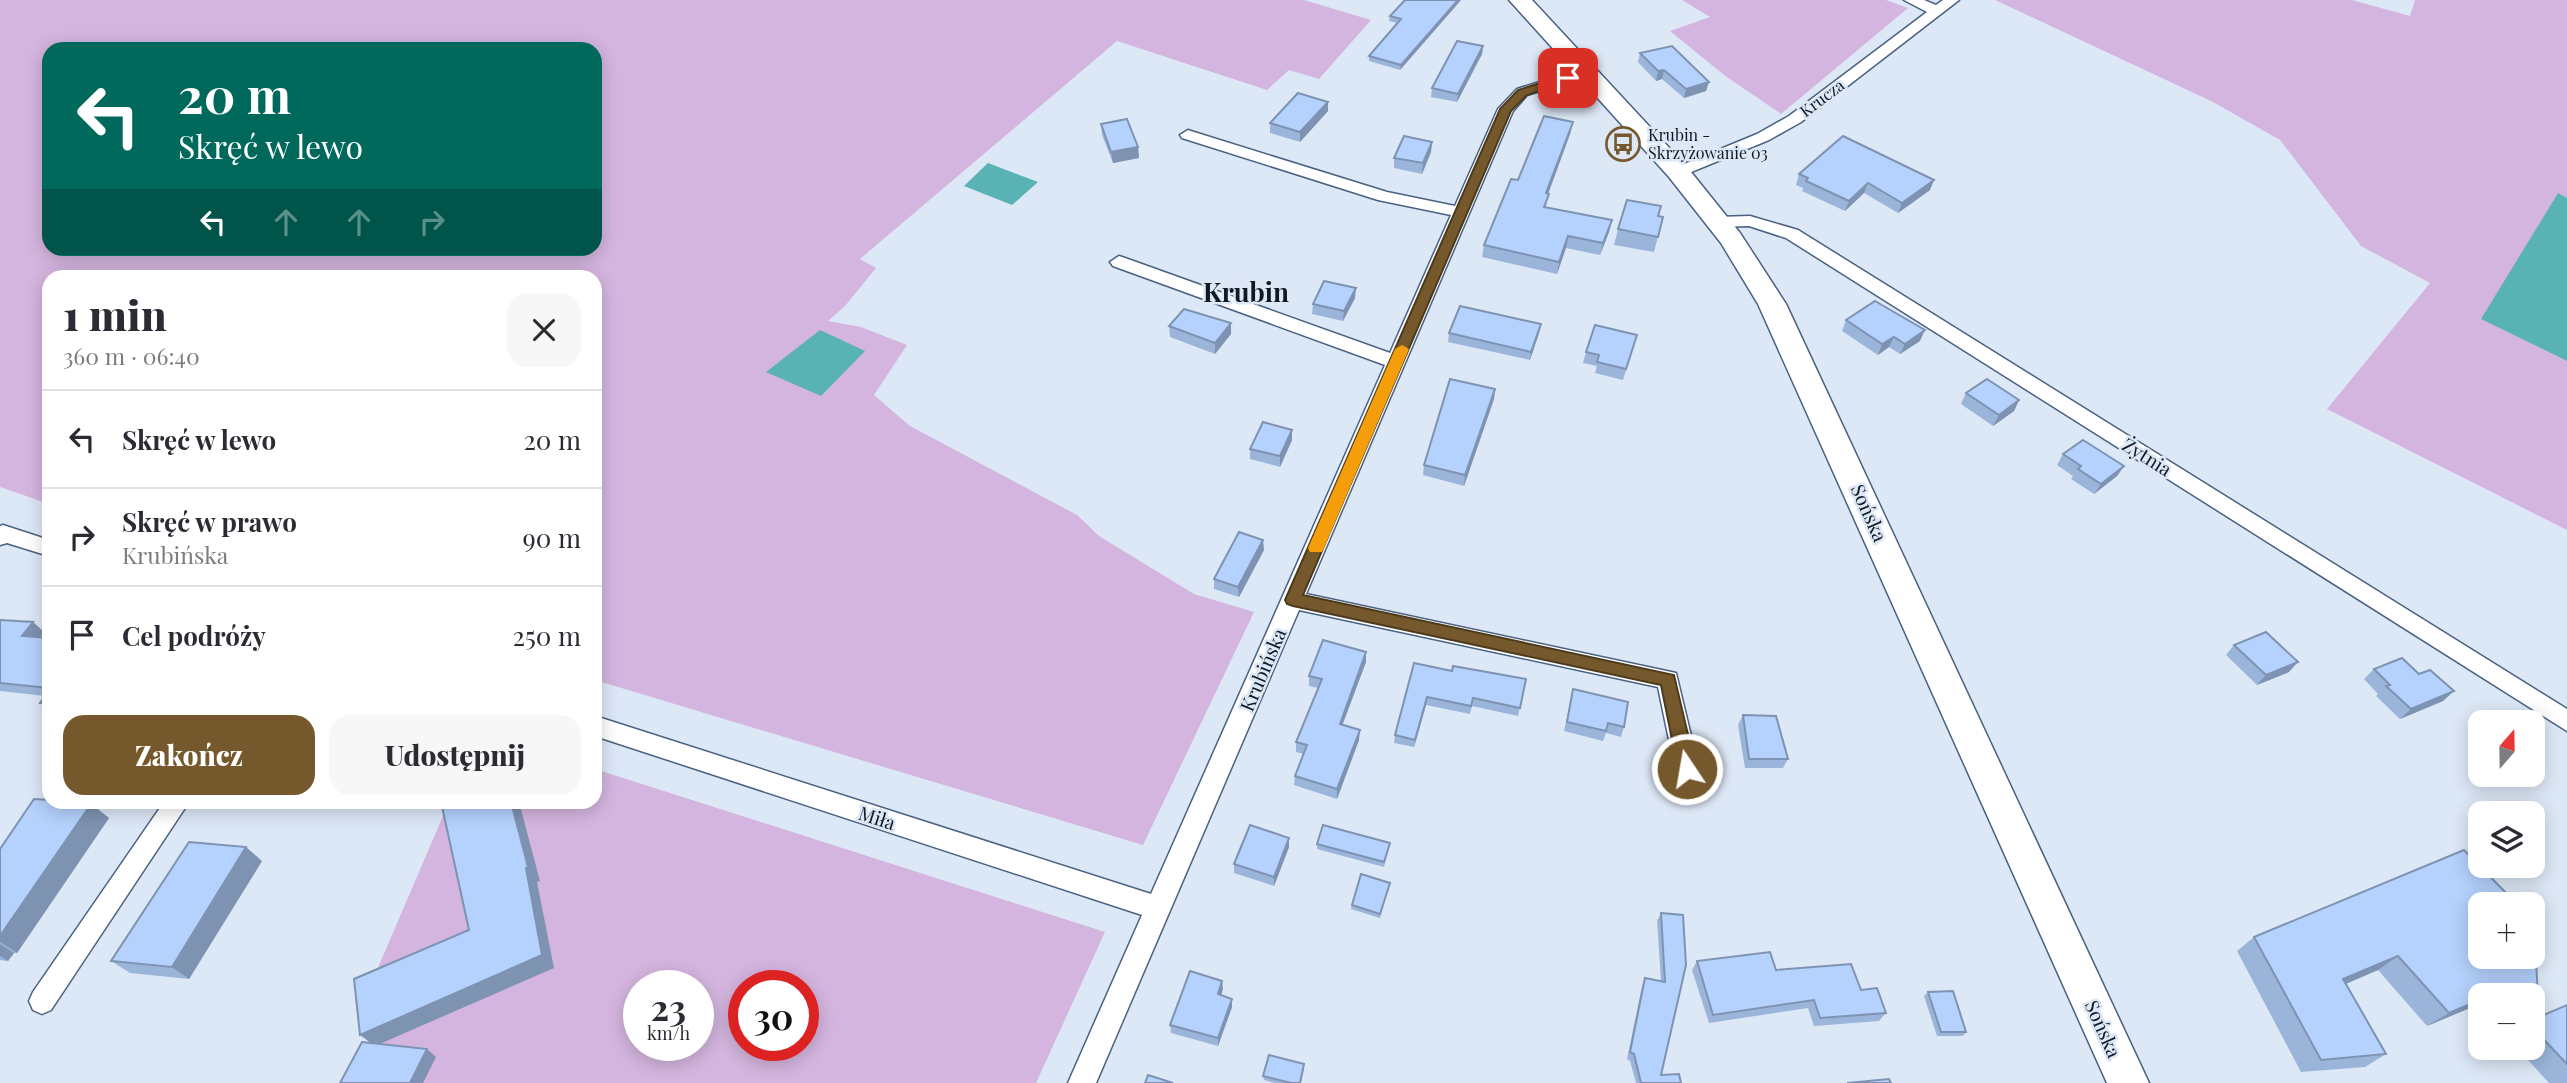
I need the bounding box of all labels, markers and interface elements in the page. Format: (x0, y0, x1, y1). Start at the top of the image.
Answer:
pin (1538, 48, 1598, 108)
icon: arrive (1549, 59, 1587, 97)
text: 20 m (178, 61, 291, 126)
icon: left (63, 70, 154, 161)
street label: Krucza (1795, 74, 1848, 121)
text: Skręć w lewo (178, 124, 363, 167)
place label: Krubin - Skrzyżowanie 03 (1648, 124, 1768, 163)
bus stop icon: Krubin - Skrzyżowanie 03 (1604, 125, 1642, 163)
icon: left (194, 203, 232, 241)
icon: ahead (267, 203, 305, 241)
icon: ahead (340, 203, 378, 241)
icon: right (413, 203, 451, 241)
district label: Krubin (1203, 274, 1289, 309)
text: 1 min (63, 286, 167, 342)
button: close (507, 293, 581, 367)
text: 360 m · 06:40 (63, 340, 200, 371)
icon: left (63, 420, 101, 458)
text: Skręć w lewo (122, 422, 276, 457)
text: 20 m (523, 422, 581, 457)
street label: Żytnia (2118, 431, 2178, 482)
street label: Sońska (1846, 480, 1894, 546)
text: Skręć w prawo (122, 504, 297, 539)
icon: right (63, 518, 101, 556)
text: 90 m (523, 520, 581, 555)
text: Krubińska (122, 539, 228, 570)
icon: arrive (63, 616, 101, 654)
text: Cel podróży (122, 618, 266, 653)
text: 250 m (513, 618, 581, 653)
street label: Krubińska (1233, 624, 1291, 715)
north arrow (2468, 710, 2544, 788)
map controls (2468, 710, 2545, 1060)
button: Zakończ (63, 715, 315, 795)
button: Udostępnij (329, 715, 581, 795)
position arrow (1650, 732, 1724, 806)
street label: Miła (856, 799, 899, 835)
button: layers (2468, 801, 2545, 878)
button: + (2468, 892, 2545, 969)
speed limit sign: 30 (728, 970, 819, 1061)
text: 23 (651, 983, 686, 1030)
button: − (2468, 983, 2545, 1060)
street label: Sońska (2080, 996, 2128, 1062)
text: km/h (647, 1021, 690, 1045)

